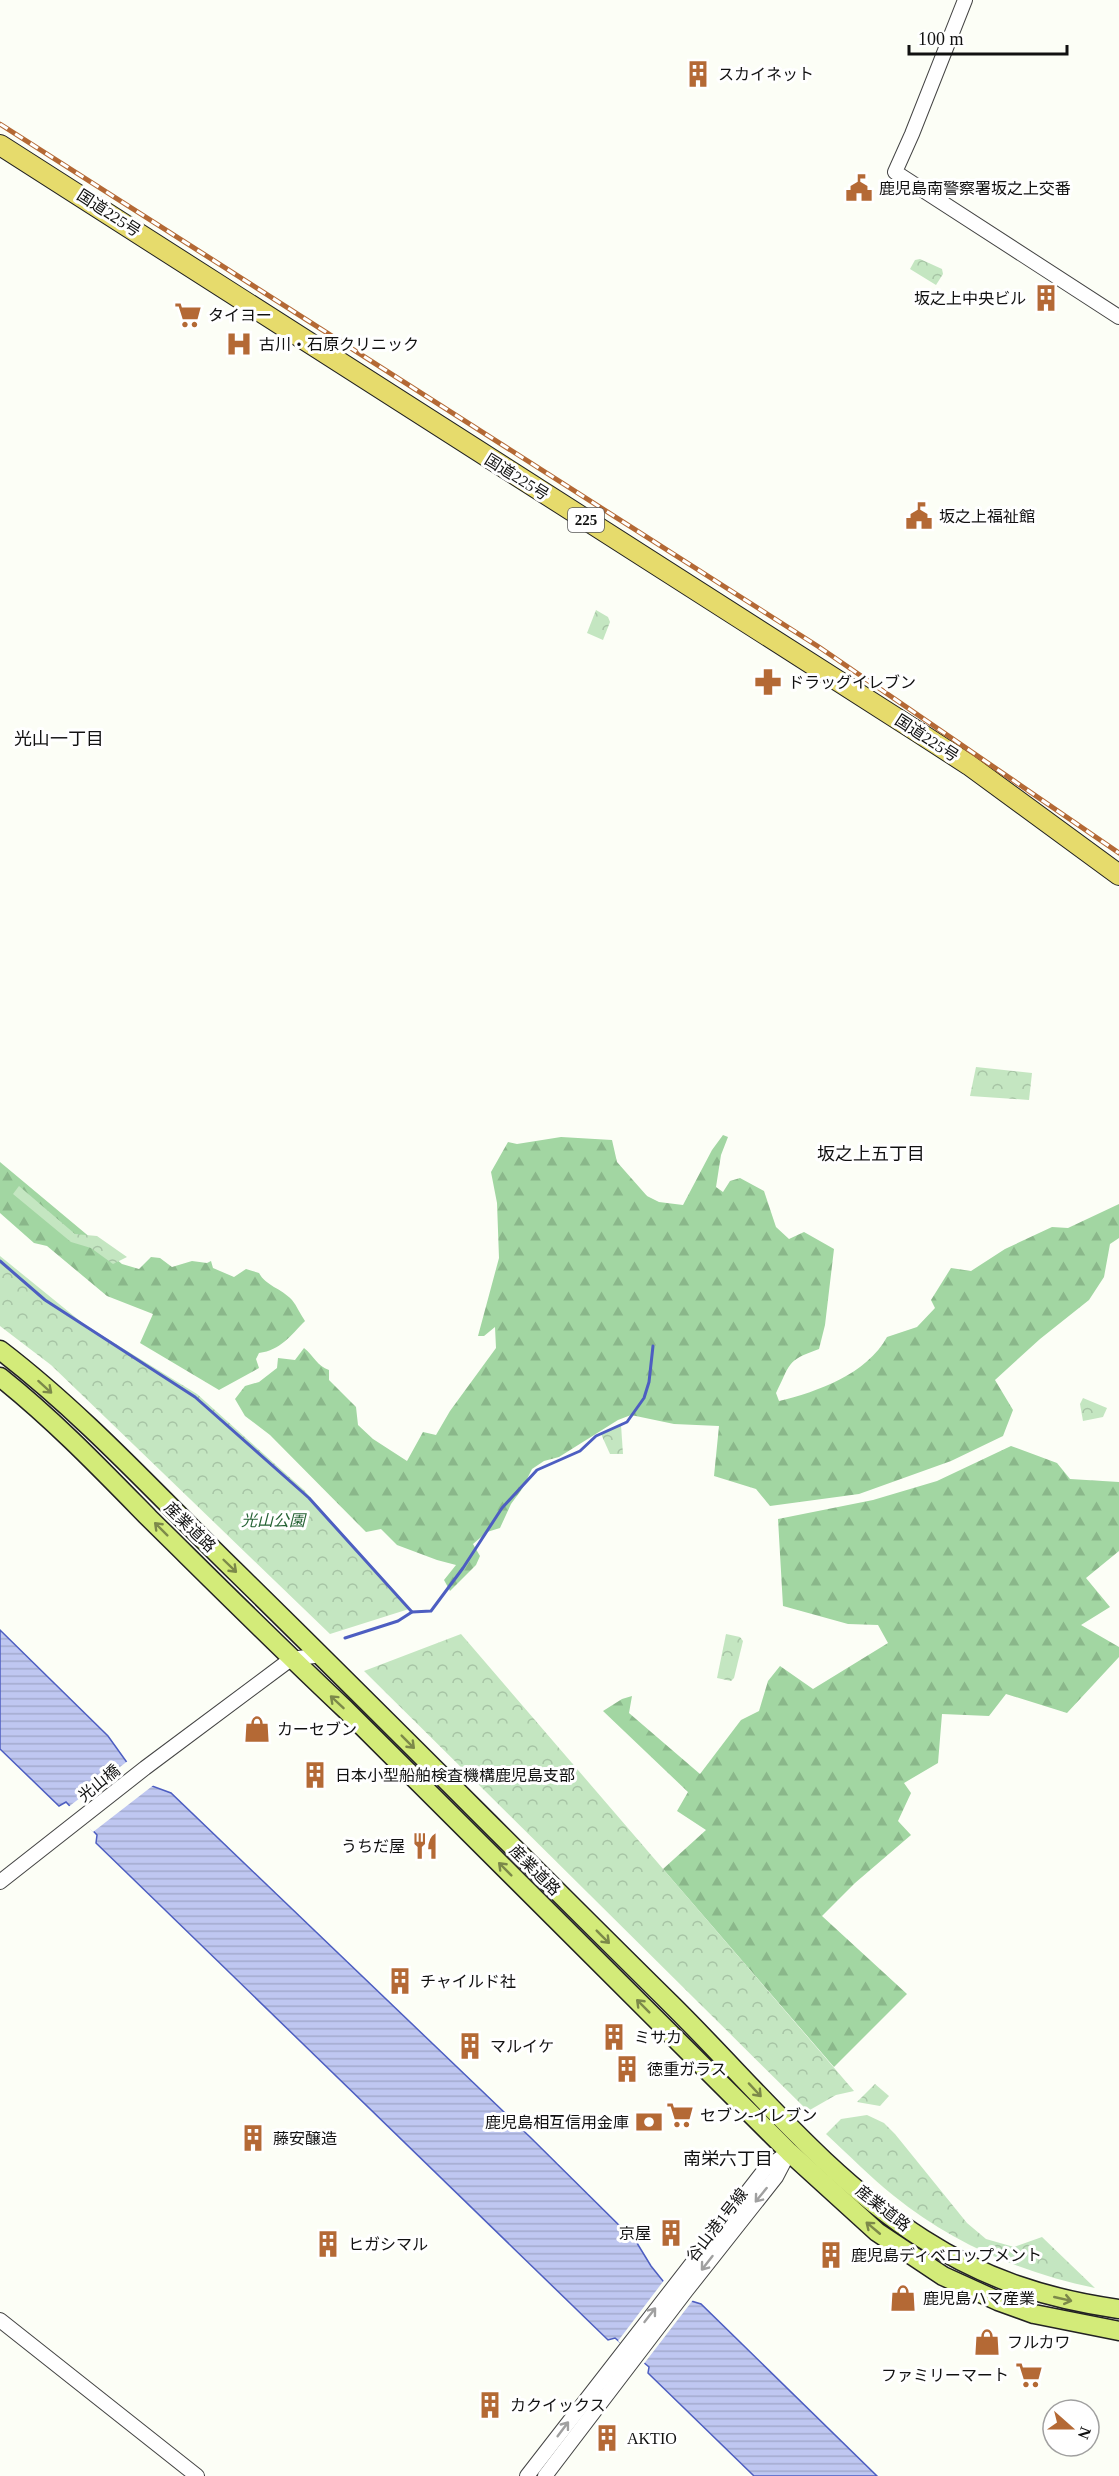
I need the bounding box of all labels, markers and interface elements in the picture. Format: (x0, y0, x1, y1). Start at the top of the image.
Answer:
scale bar (909, 18, 1066, 56)
text: 100 m (918, 29, 964, 49)
building icon: スカイネット (683, 59, 713, 89)
place label: スカイネット (718, 66, 814, 83)
public building icon: 鹿児島南警察署坂之上交番 (844, 173, 874, 203)
place label: 鹿児島南警察署坂之上交番 (879, 180, 1071, 197)
street label: 国道225号 (74, 186, 144, 240)
building icon: 坂之上中央ビル (1031, 283, 1061, 313)
place label: 坂之上中央ビル (914, 290, 1026, 307)
supermarket icon: タイヨー (173, 300, 203, 330)
place label: タイヨー (208, 307, 272, 324)
hospital icon: 古川・石原クリニック (224, 329, 254, 359)
place label: 古川・石原クリニック (259, 336, 419, 353)
street label: 国道225号 (482, 451, 552, 503)
public building icon: 坂之上福祉館 (904, 501, 934, 531)
road number: 225 (568, 508, 604, 532)
place label: 坂之上福祉館 (939, 508, 1035, 525)
pharmacy icon: ドラッグイレブン (753, 667, 783, 697)
place label: ドラッグイレブン (788, 674, 916, 691)
street label: 国道225号 (892, 711, 962, 765)
district label: 光山一丁目 (14, 729, 104, 749)
district label: 坂之上五丁目 (817, 1144, 925, 1164)
one-way arrow (37, 1380, 52, 1394)
street label: 産業道路 (161, 1499, 219, 1555)
park label: 光山公園 (241, 1512, 307, 1529)
one-way arrow (153, 1522, 168, 1536)
one-way arrow (223, 1559, 238, 1574)
one-way arrow (330, 1694, 345, 1709)
shop icon: カーセブン (242, 1714, 272, 1744)
place label: カーセブン (277, 1721, 357, 1738)
one-way arrow (400, 1734, 415, 1749)
building icon: 日本小型船舶検査機構鹿児島支部 (300, 1760, 330, 1790)
street label: 光山橋 (75, 1761, 123, 1805)
place label: 日本小型船舶検査機構鹿児島支部 (335, 1767, 575, 1784)
restaurant icon: うちだ屋 (410, 1831, 440, 1861)
place label: うちだ屋 (341, 1838, 405, 1855)
street label: 産業道路 (506, 1841, 564, 1899)
one-way arrow (498, 1862, 512, 1877)
one-way arrow (595, 1929, 610, 1944)
building icon: チャイルド社 (385, 1966, 415, 1996)
place label: チャイルド社 (420, 1973, 516, 1990)
one-way arrow (636, 1999, 651, 2014)
building icon: ミサカ (599, 2022, 629, 2052)
place label: ミサカ (634, 2029, 682, 2046)
building icon: マルイケ (455, 2031, 485, 2061)
place label: マルイケ (490, 2038, 554, 2055)
building icon: 徳重ガラス (612, 2054, 642, 2084)
place label: 徳重ガラス (647, 2061, 727, 2078)
one-way arrow (748, 2083, 762, 2098)
supermarket icon: セブン-イレブン (665, 2100, 695, 2130)
bank icon: 鹿児島相互信用金庫 (634, 2107, 664, 2137)
place label: セブン-イレブン (700, 2107, 817, 2124)
place label: 鹿児島相互信用金庫 (485, 2114, 629, 2131)
building icon: 藤安醸造 (238, 2123, 268, 2153)
place label: 藤安醸造 (273, 2130, 337, 2147)
district label: 南栄六丁目 (683, 2149, 773, 2169)
street label: 産業道路 (853, 2182, 913, 2234)
street label: 谷山港1号線 (683, 2185, 751, 2265)
one-way arrow (755, 2187, 768, 2203)
building icon: 京屋 (656, 2218, 686, 2248)
one-way arrow (865, 2221, 881, 2234)
place label: 京屋 (619, 2225, 651, 2242)
building icon: ヒガシマル (313, 2229, 343, 2259)
place label: ヒガシマル (348, 2236, 428, 2253)
building icon: 鹿児島ディベロップメント (816, 2240, 846, 2270)
place label: 鹿児島ディベロップメント (851, 2247, 1042, 2264)
one-way arrow (701, 2255, 714, 2271)
shop icon: 鹿児島ハマ産業 (888, 2283, 918, 2313)
place label: 鹿児島ハマ産業 (923, 2290, 1035, 2307)
one-way arrow (1053, 2294, 1072, 2306)
one-way arrow (644, 2307, 657, 2323)
shop icon: フルカワ (972, 2327, 1002, 2357)
place label: フルカワ (1007, 2334, 1071, 2351)
supermarket icon: ファミリーマート (1014, 2360, 1044, 2390)
place label: ファミリーマート (881, 2367, 1009, 2384)
building icon: カクイックス (475, 2390, 505, 2420)
place label: カクイックス (510, 2397, 606, 2414)
north arrow (1041, 2398, 1101, 2458)
one-way arrow (556, 2422, 569, 2438)
building icon: AKTIO (592, 2423, 622, 2453)
text: N (1074, 2425, 1095, 2442)
place label: AKTIO (627, 2430, 677, 2447)

